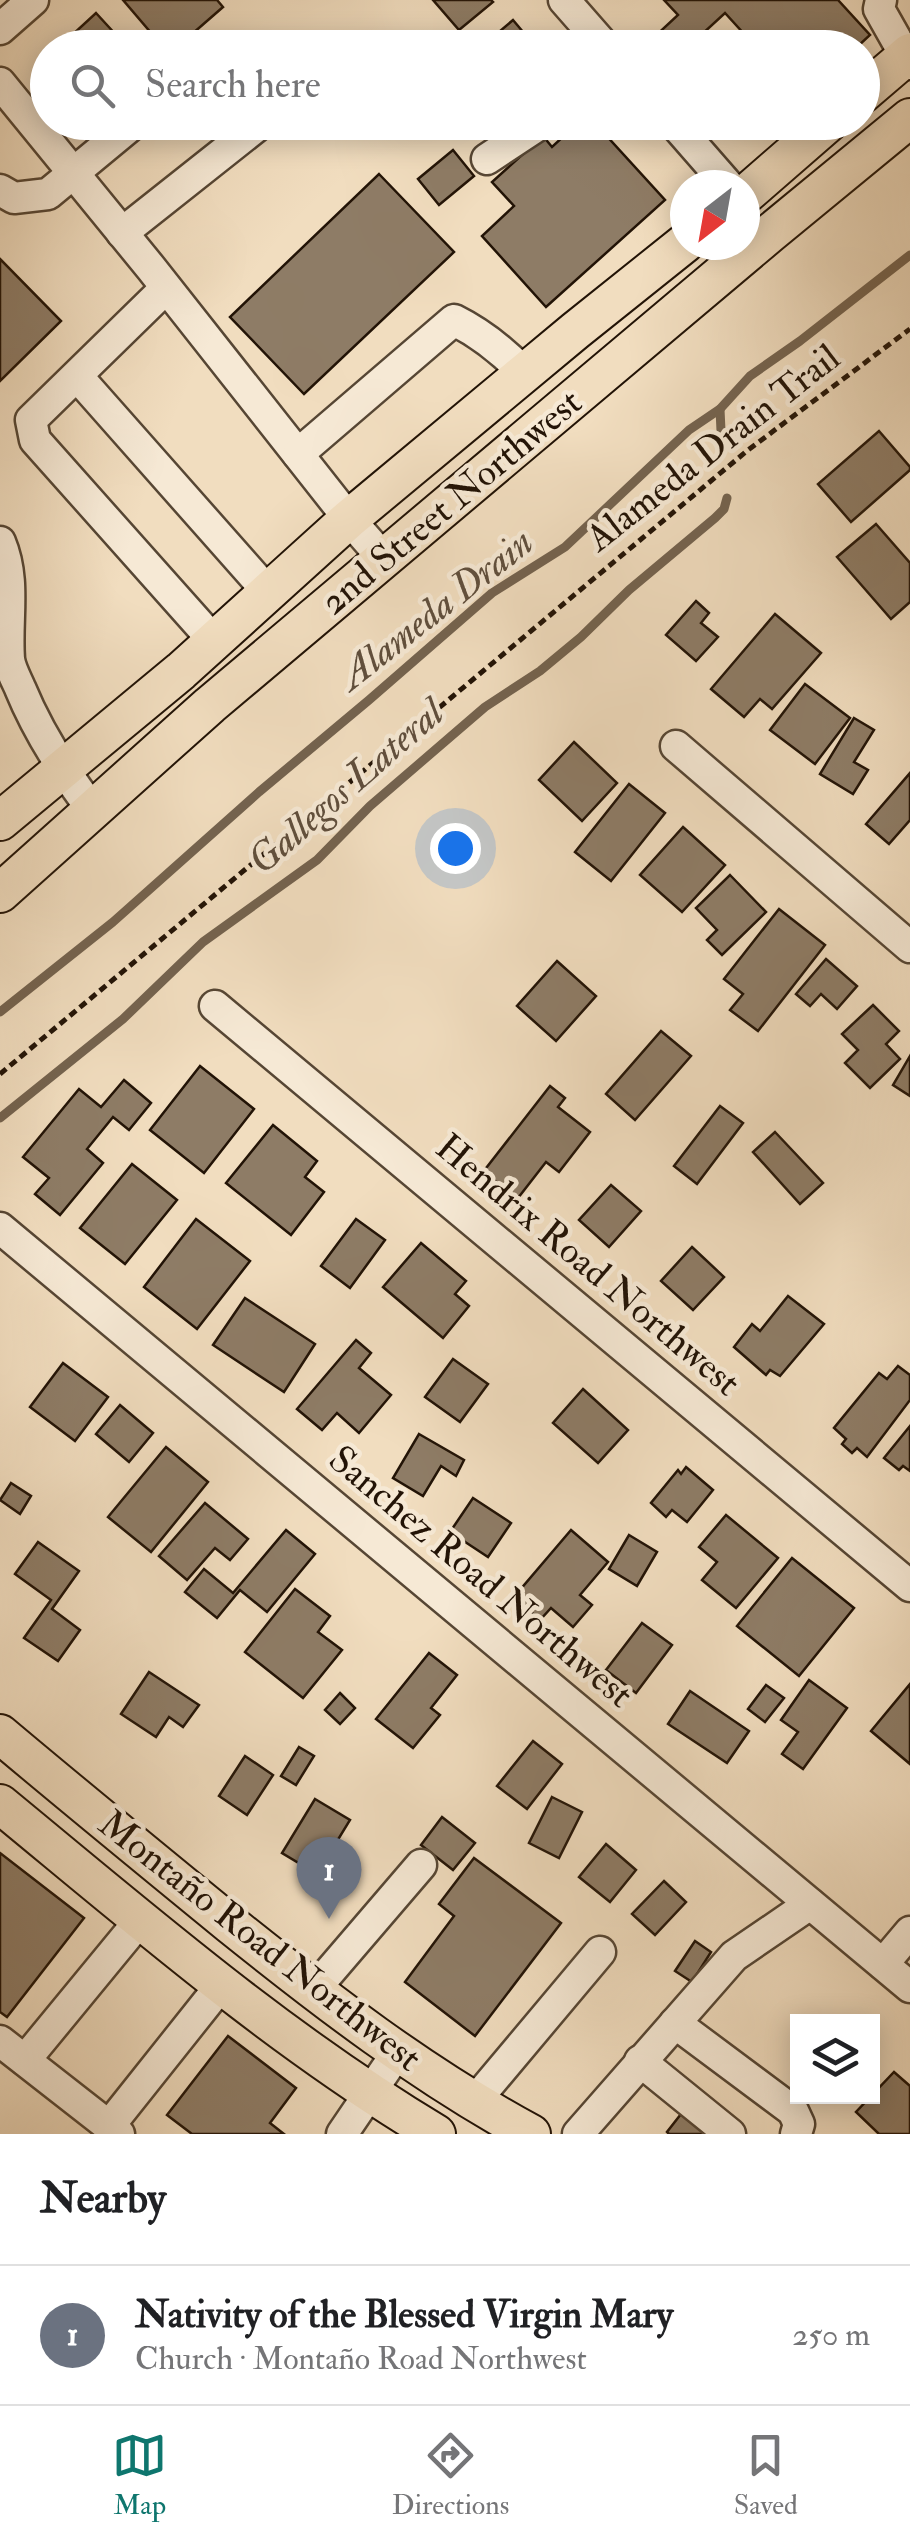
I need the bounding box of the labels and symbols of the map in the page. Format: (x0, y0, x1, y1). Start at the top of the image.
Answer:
north arrow (670, 170, 760, 260)
street label: Alameda Drain Trail (576, 334, 850, 563)
street label: 2nd Street Northwest (310, 379, 592, 625)
water label: Alameda Drain (325, 517, 544, 703)
water label: Gallegos Lateral (238, 686, 457, 886)
your location (430, 823, 481, 874)
street label: Hendrix Road Northwest (426, 1123, 750, 1407)
street label: Sanchez Road Northwest (319, 1436, 643, 1718)
street label: Montaño Road Northwest (89, 1800, 431, 2082)
pin: 1 (296, 1836, 362, 1919)

